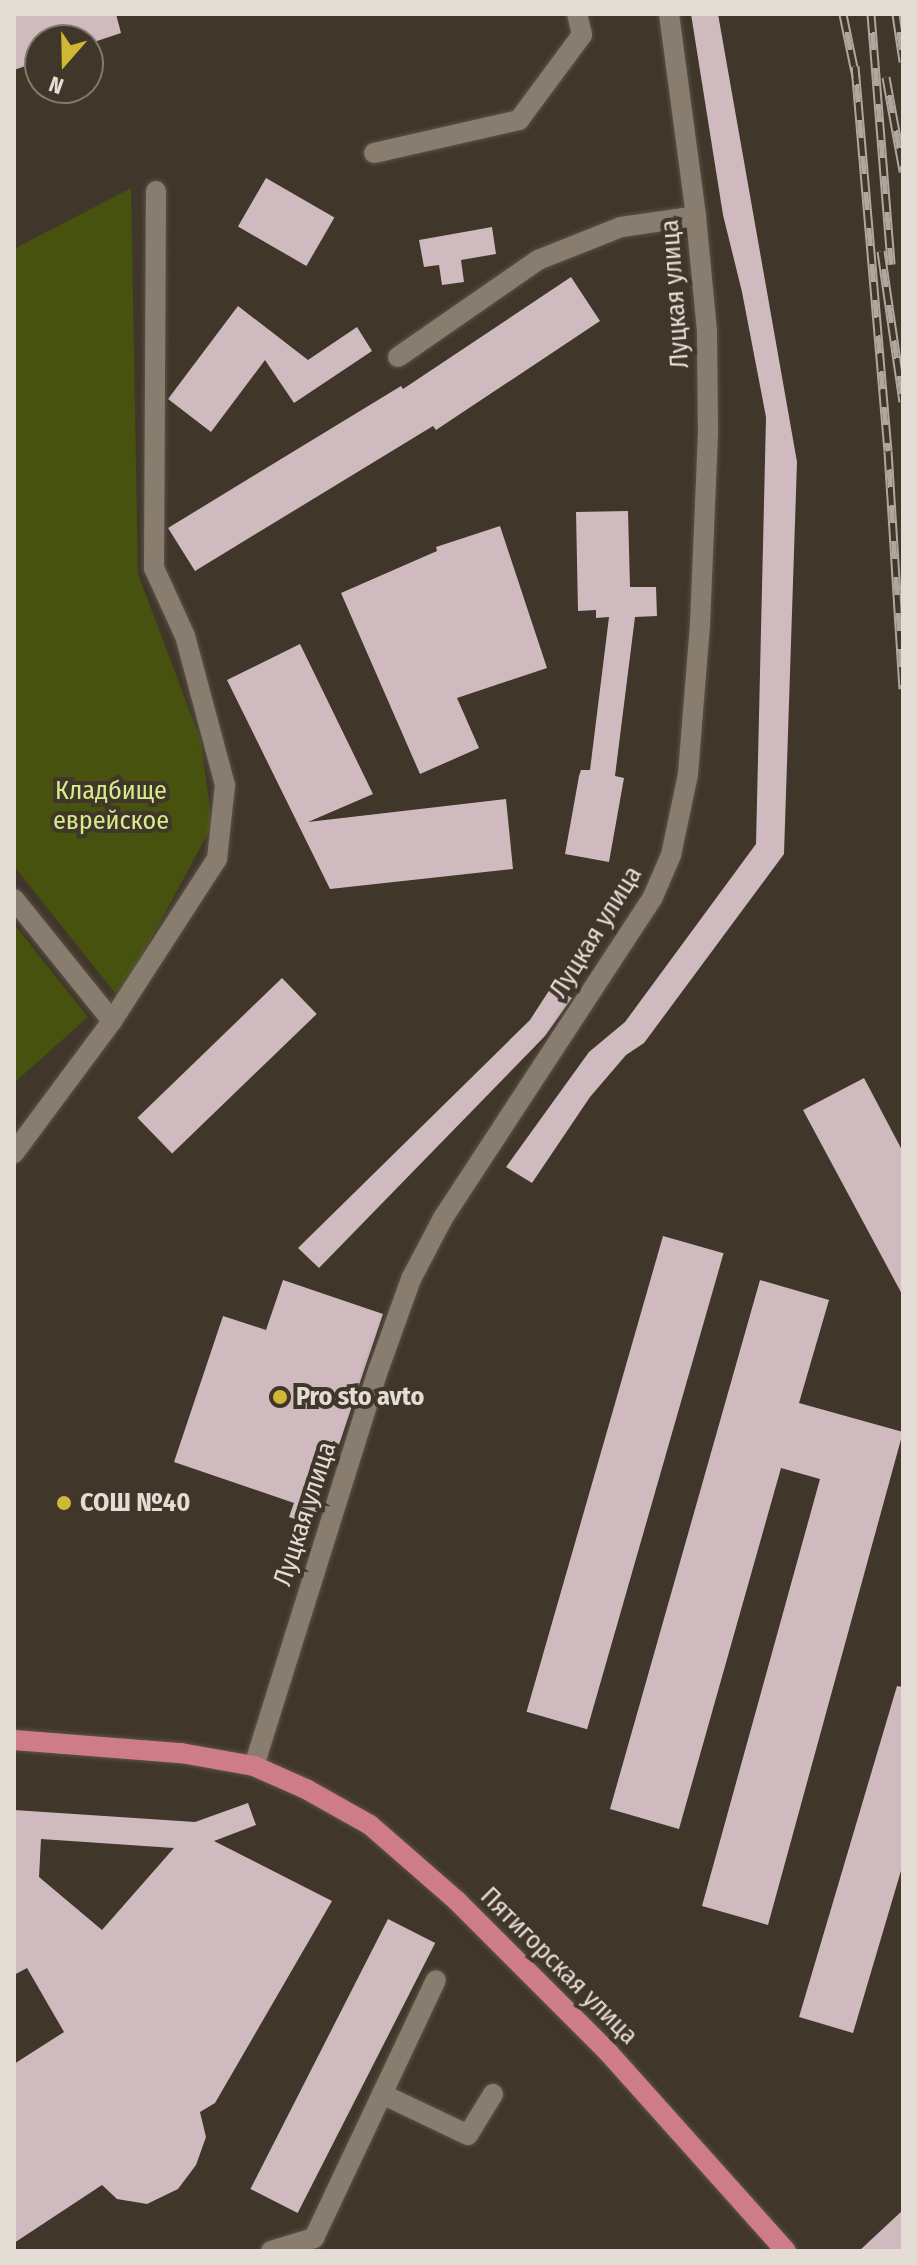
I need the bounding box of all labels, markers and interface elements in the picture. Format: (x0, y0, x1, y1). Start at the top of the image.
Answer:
north arrow (24, 24, 104, 104)
text: N (45, 70, 67, 100)
street label: Луцкая улица (654, 218, 696, 370)
park label: Кладбище еврейское (53, 775, 169, 836)
street label: Луцкая улица (543, 860, 649, 1004)
place label: Pro sto avto (296, 1381, 424, 1413)
marker: Pro sto avto (271, 1388, 289, 1406)
street label: Луцкая улица (267, 1438, 343, 1590)
place label: СОШ №40 (80, 1487, 190, 1519)
marker: СОШ №40 (55, 1494, 73, 1512)
street label: Пятигорская улица (474, 1881, 644, 2051)

